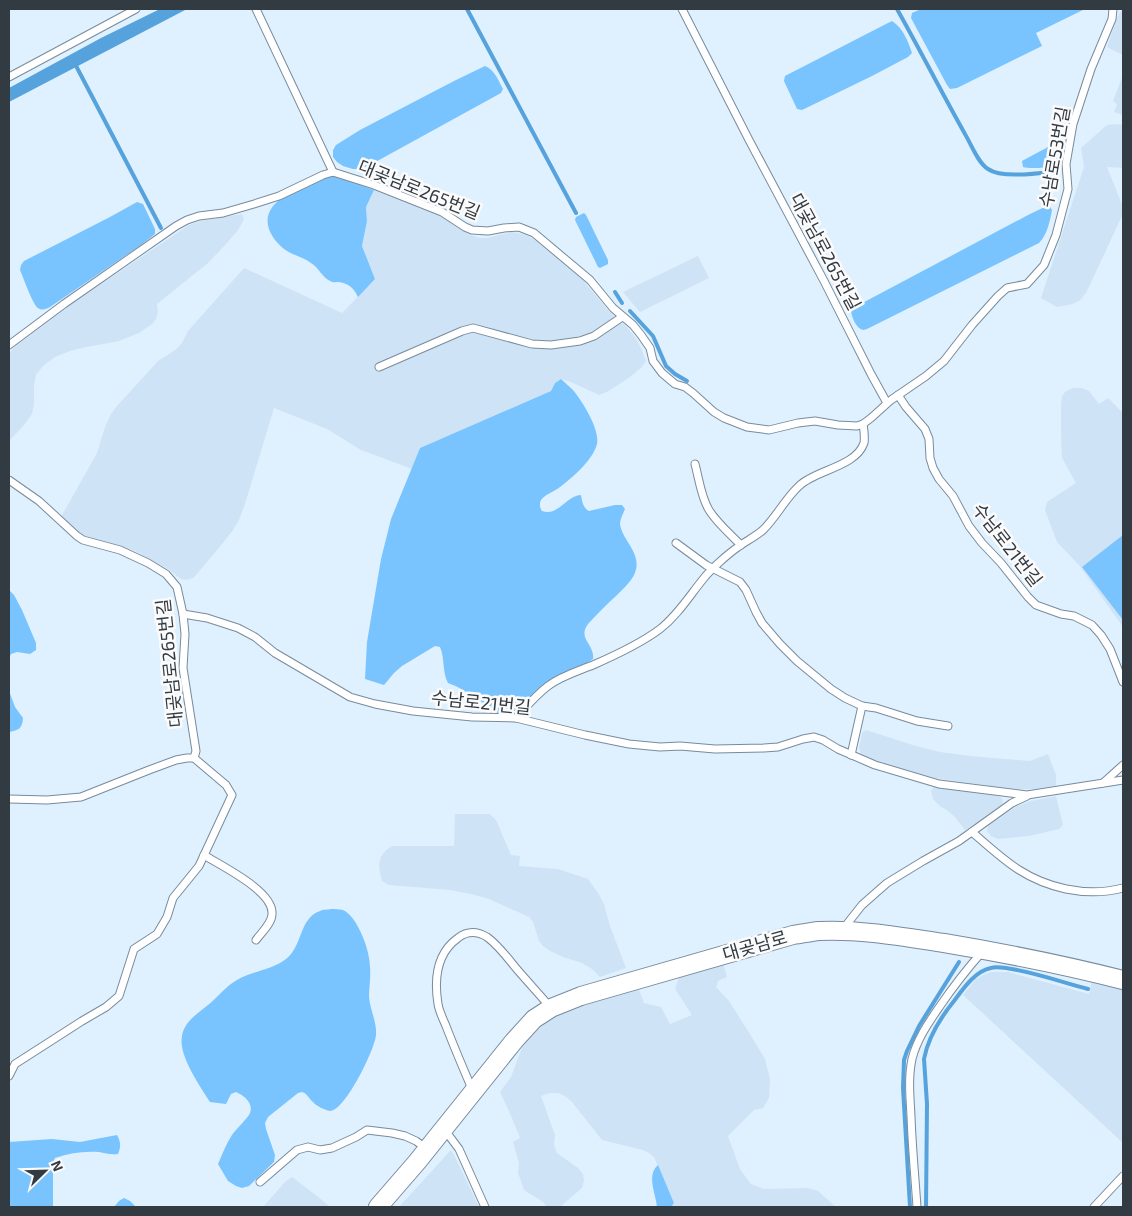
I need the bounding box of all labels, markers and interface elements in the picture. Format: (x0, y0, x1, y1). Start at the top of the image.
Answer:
street label: 수남로53번길 (1034, 104, 1074, 209)
street label: 대곶남로265번길 (355, 155, 483, 224)
street label: 대곶남로265번길 (786, 189, 866, 314)
street label: 수남로21번길 (968, 498, 1047, 591)
street label: 대곶남로265번길 (151, 598, 187, 729)
street label: 수남로21번길 (430, 686, 532, 718)
street label: 대곶남로 (720, 925, 790, 965)
north arrow (20, 1146, 70, 1196)
text: N (48, 1158, 67, 1174)

